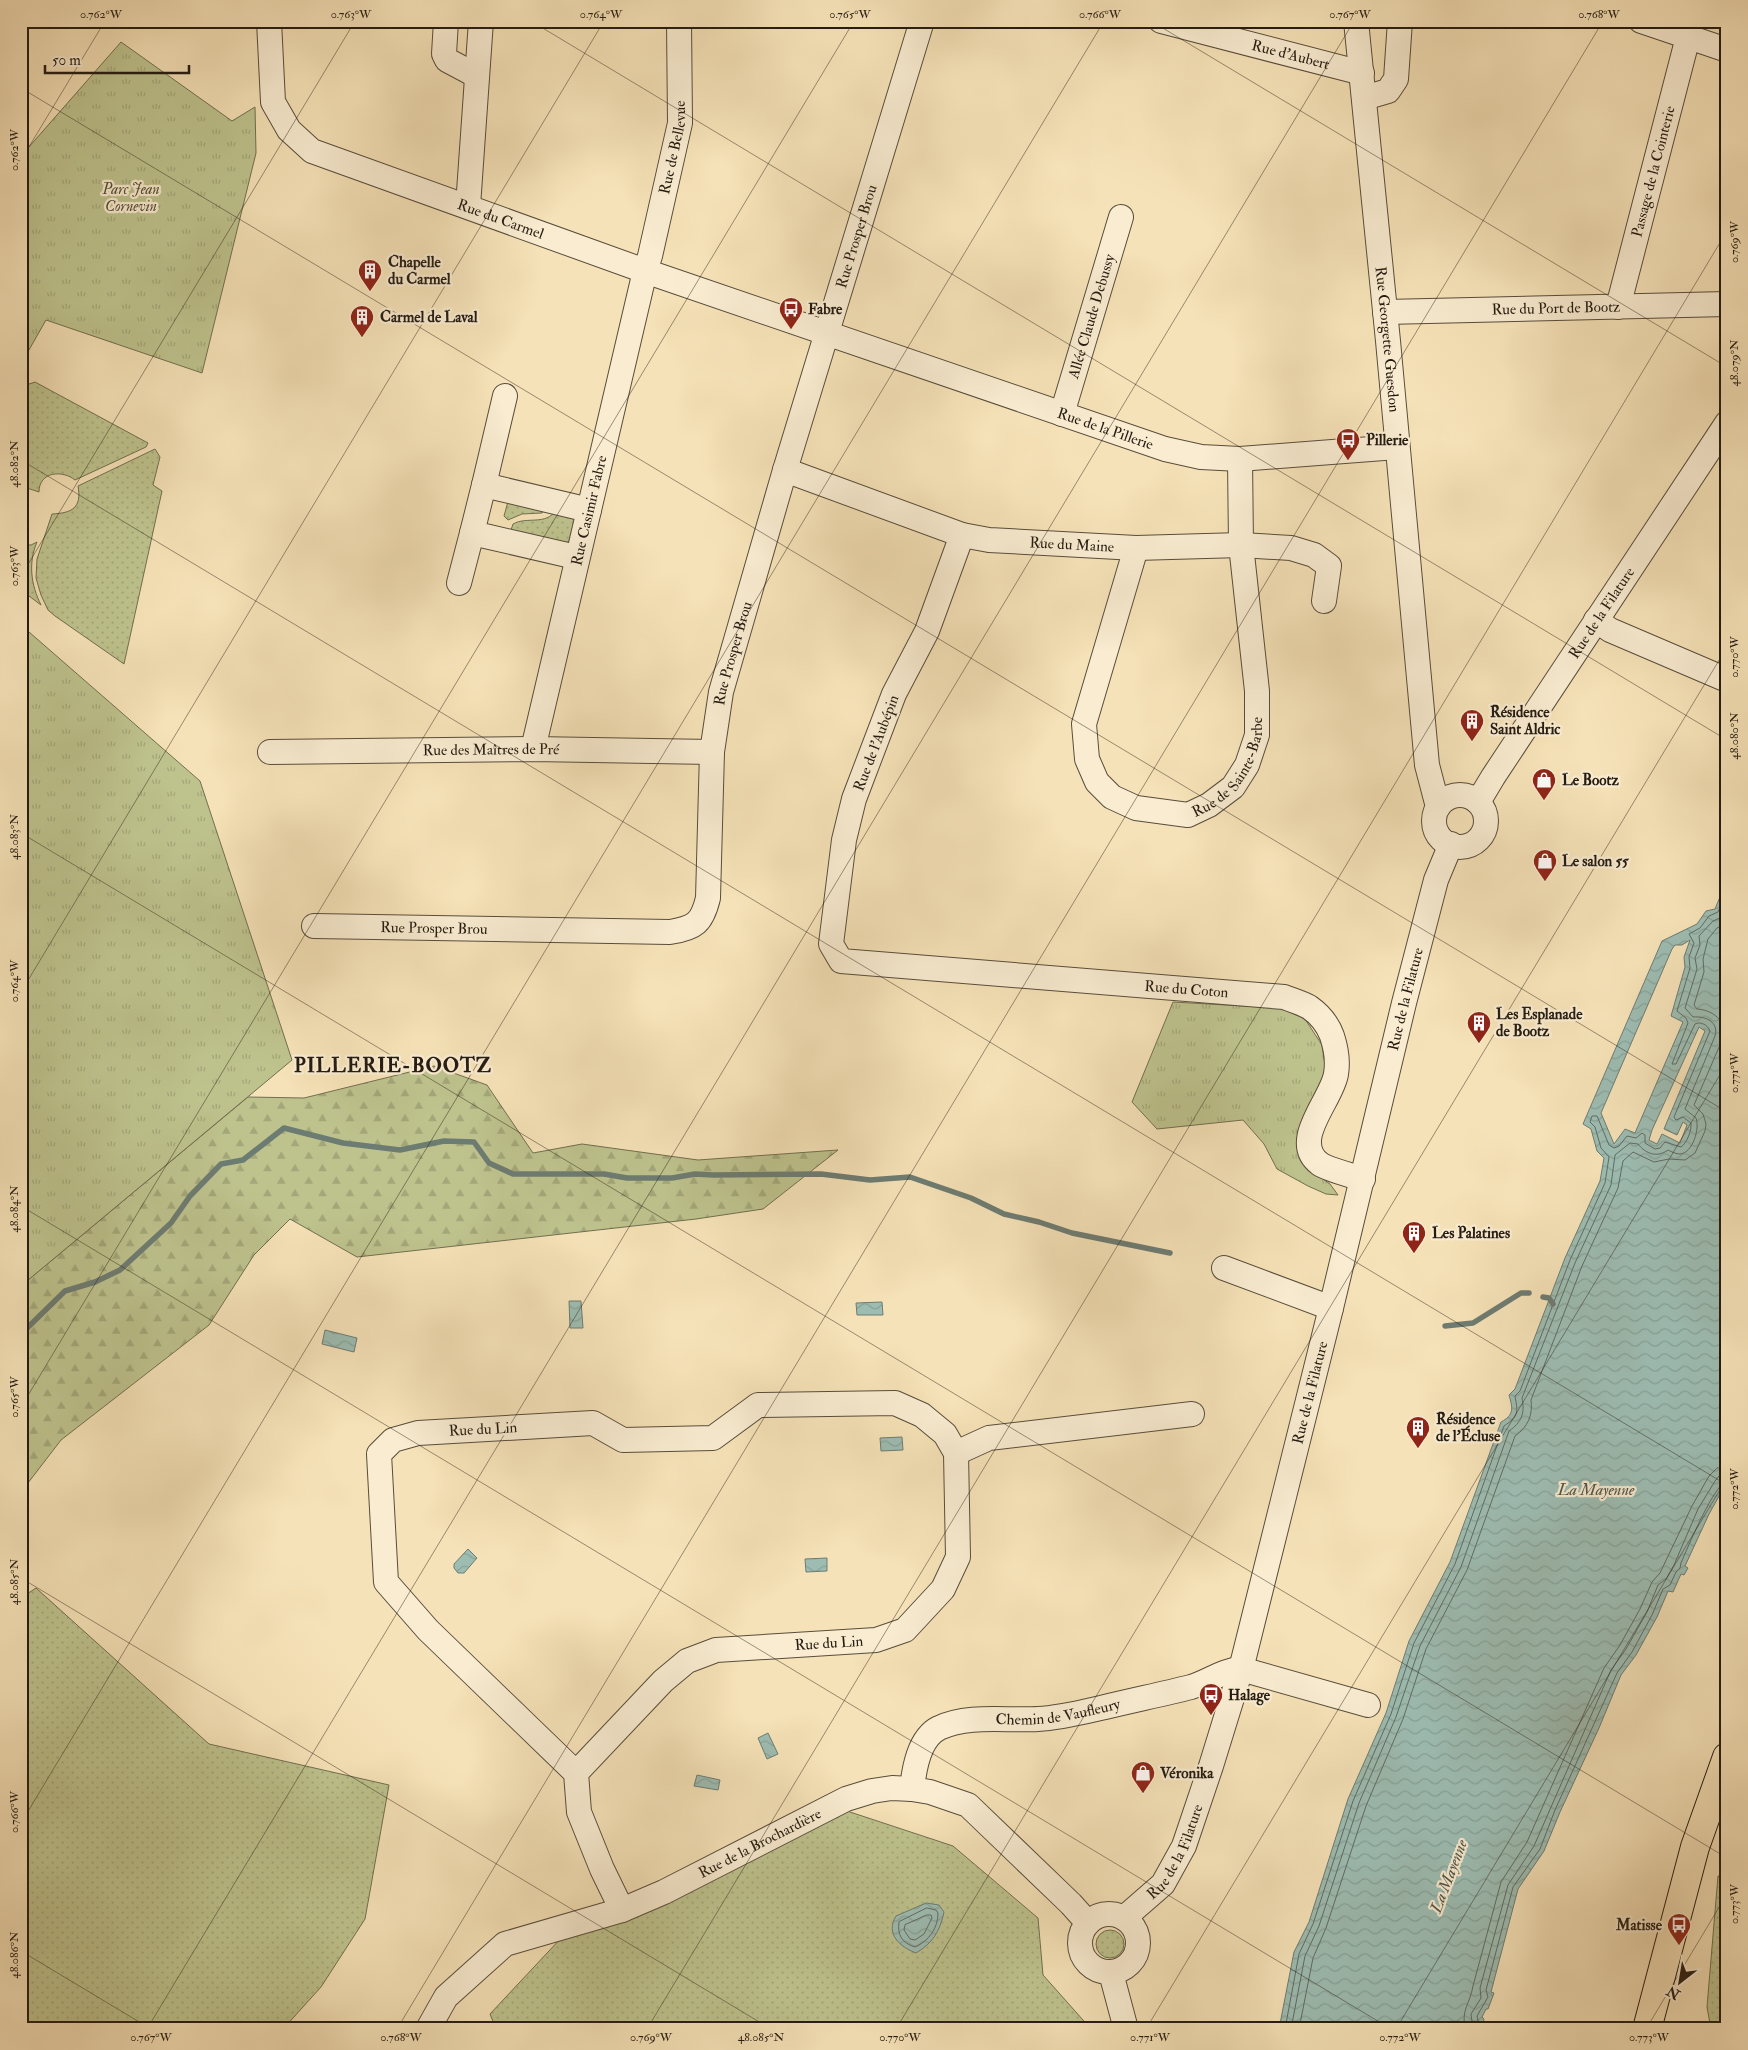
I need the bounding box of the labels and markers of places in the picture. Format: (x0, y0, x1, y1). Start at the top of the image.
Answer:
place label: Chapelle du Carmel (388, 253, 451, 289)
building icon: Chapelle du Carmel (357, 258, 383, 292)
bus stop icon: Fabre (778, 296, 804, 330)
place label: Fabre (808, 300, 843, 319)
building icon: Carmel de Laval (349, 304, 375, 338)
place label: Carmel de Laval (380, 308, 478, 327)
bus stop icon: Pillerie (1335, 427, 1361, 461)
place label: Pillerie (1366, 431, 1409, 450)
place label: Résidence Saint Aldric (1490, 703, 1561, 739)
building icon: Résidence Saint Aldric (1459, 708, 1485, 742)
shop icon: Le Bootz (1531, 767, 1557, 801)
place label: Le Bootz (1562, 771, 1619, 790)
shop icon: Le salon 55 (1532, 848, 1558, 882)
place label: Le salon 55 (1562, 852, 1629, 871)
place label: Les Esplanade de Bootz (1496, 1005, 1583, 1041)
building icon: Les Esplanade de Bootz (1466, 1010, 1492, 1044)
building icon: Les Palatines (1401, 1220, 1427, 1254)
place label: Les Palatines (1432, 1224, 1510, 1243)
place label: Résidence de l'Écluse (1436, 1410, 1501, 1446)
building icon: Résidence de l'Écluse (1405, 1415, 1431, 1449)
bus stop icon: Halage (1198, 1682, 1224, 1716)
place label: Halage (1228, 1686, 1271, 1706)
shop icon: Véronika (1130, 1760, 1156, 1794)
place label: Véronika (1159, 1764, 1214, 1783)
bus stop icon: Matisse (1666, 1912, 1692, 1946)
place label: Matisse (1615, 1916, 1663, 1935)

